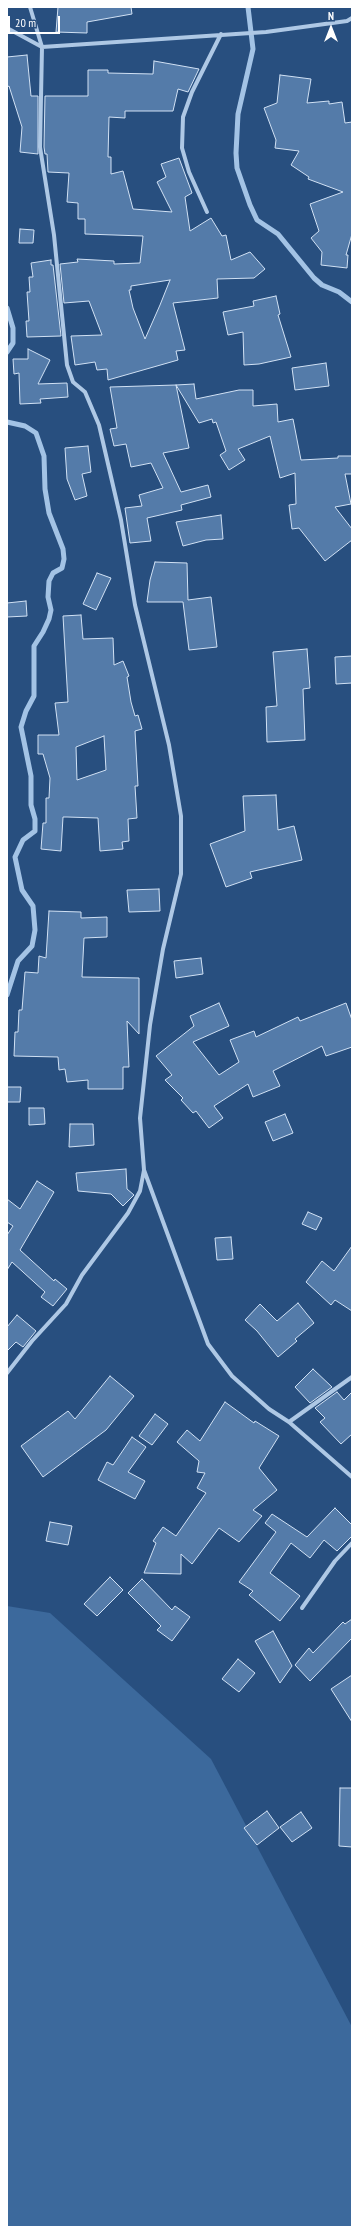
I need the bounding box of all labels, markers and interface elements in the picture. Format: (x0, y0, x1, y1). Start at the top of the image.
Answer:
scale bar (10, 8, 62, 34)
north arrow (311, 8, 351, 48)
text: N (328, 9, 334, 23)
text: 20 m (15, 15, 36, 30)

